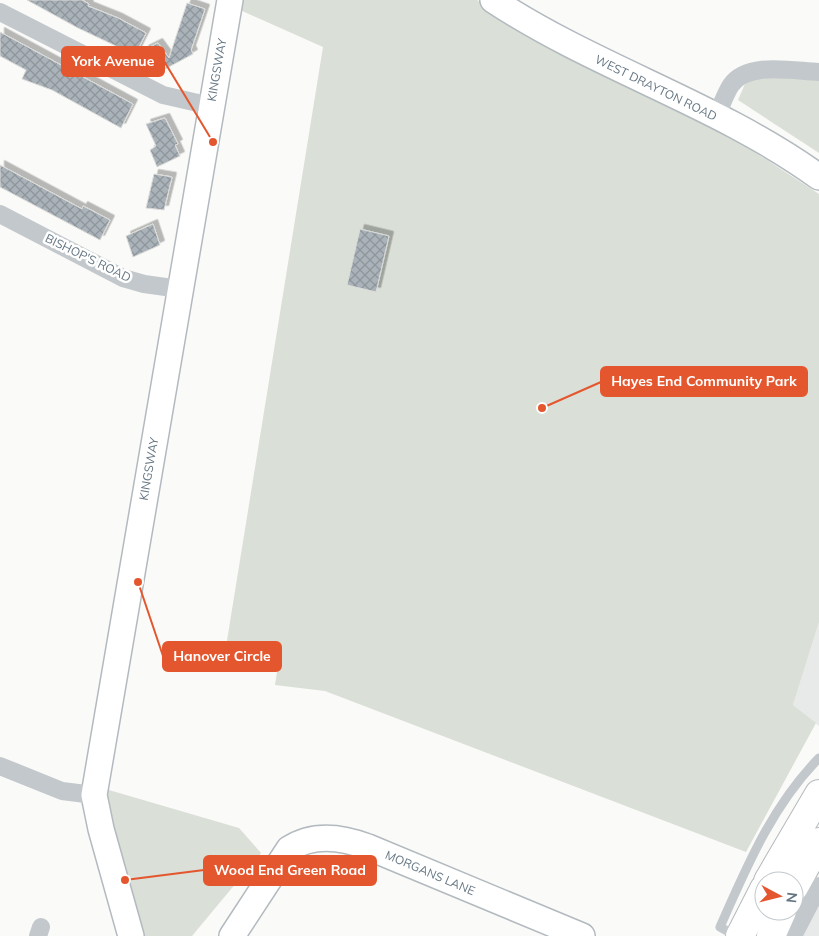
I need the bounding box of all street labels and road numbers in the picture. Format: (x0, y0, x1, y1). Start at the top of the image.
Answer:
street label: KINGSWAY (204, 36, 230, 103)
street label: WEST DRAYTON ROAD (593, 51, 720, 124)
street label: BISHOP'S ROAD (43, 230, 134, 285)
street label: KINGSWAY (136, 435, 162, 502)
street label: MORGANS LANE (383, 847, 477, 898)

